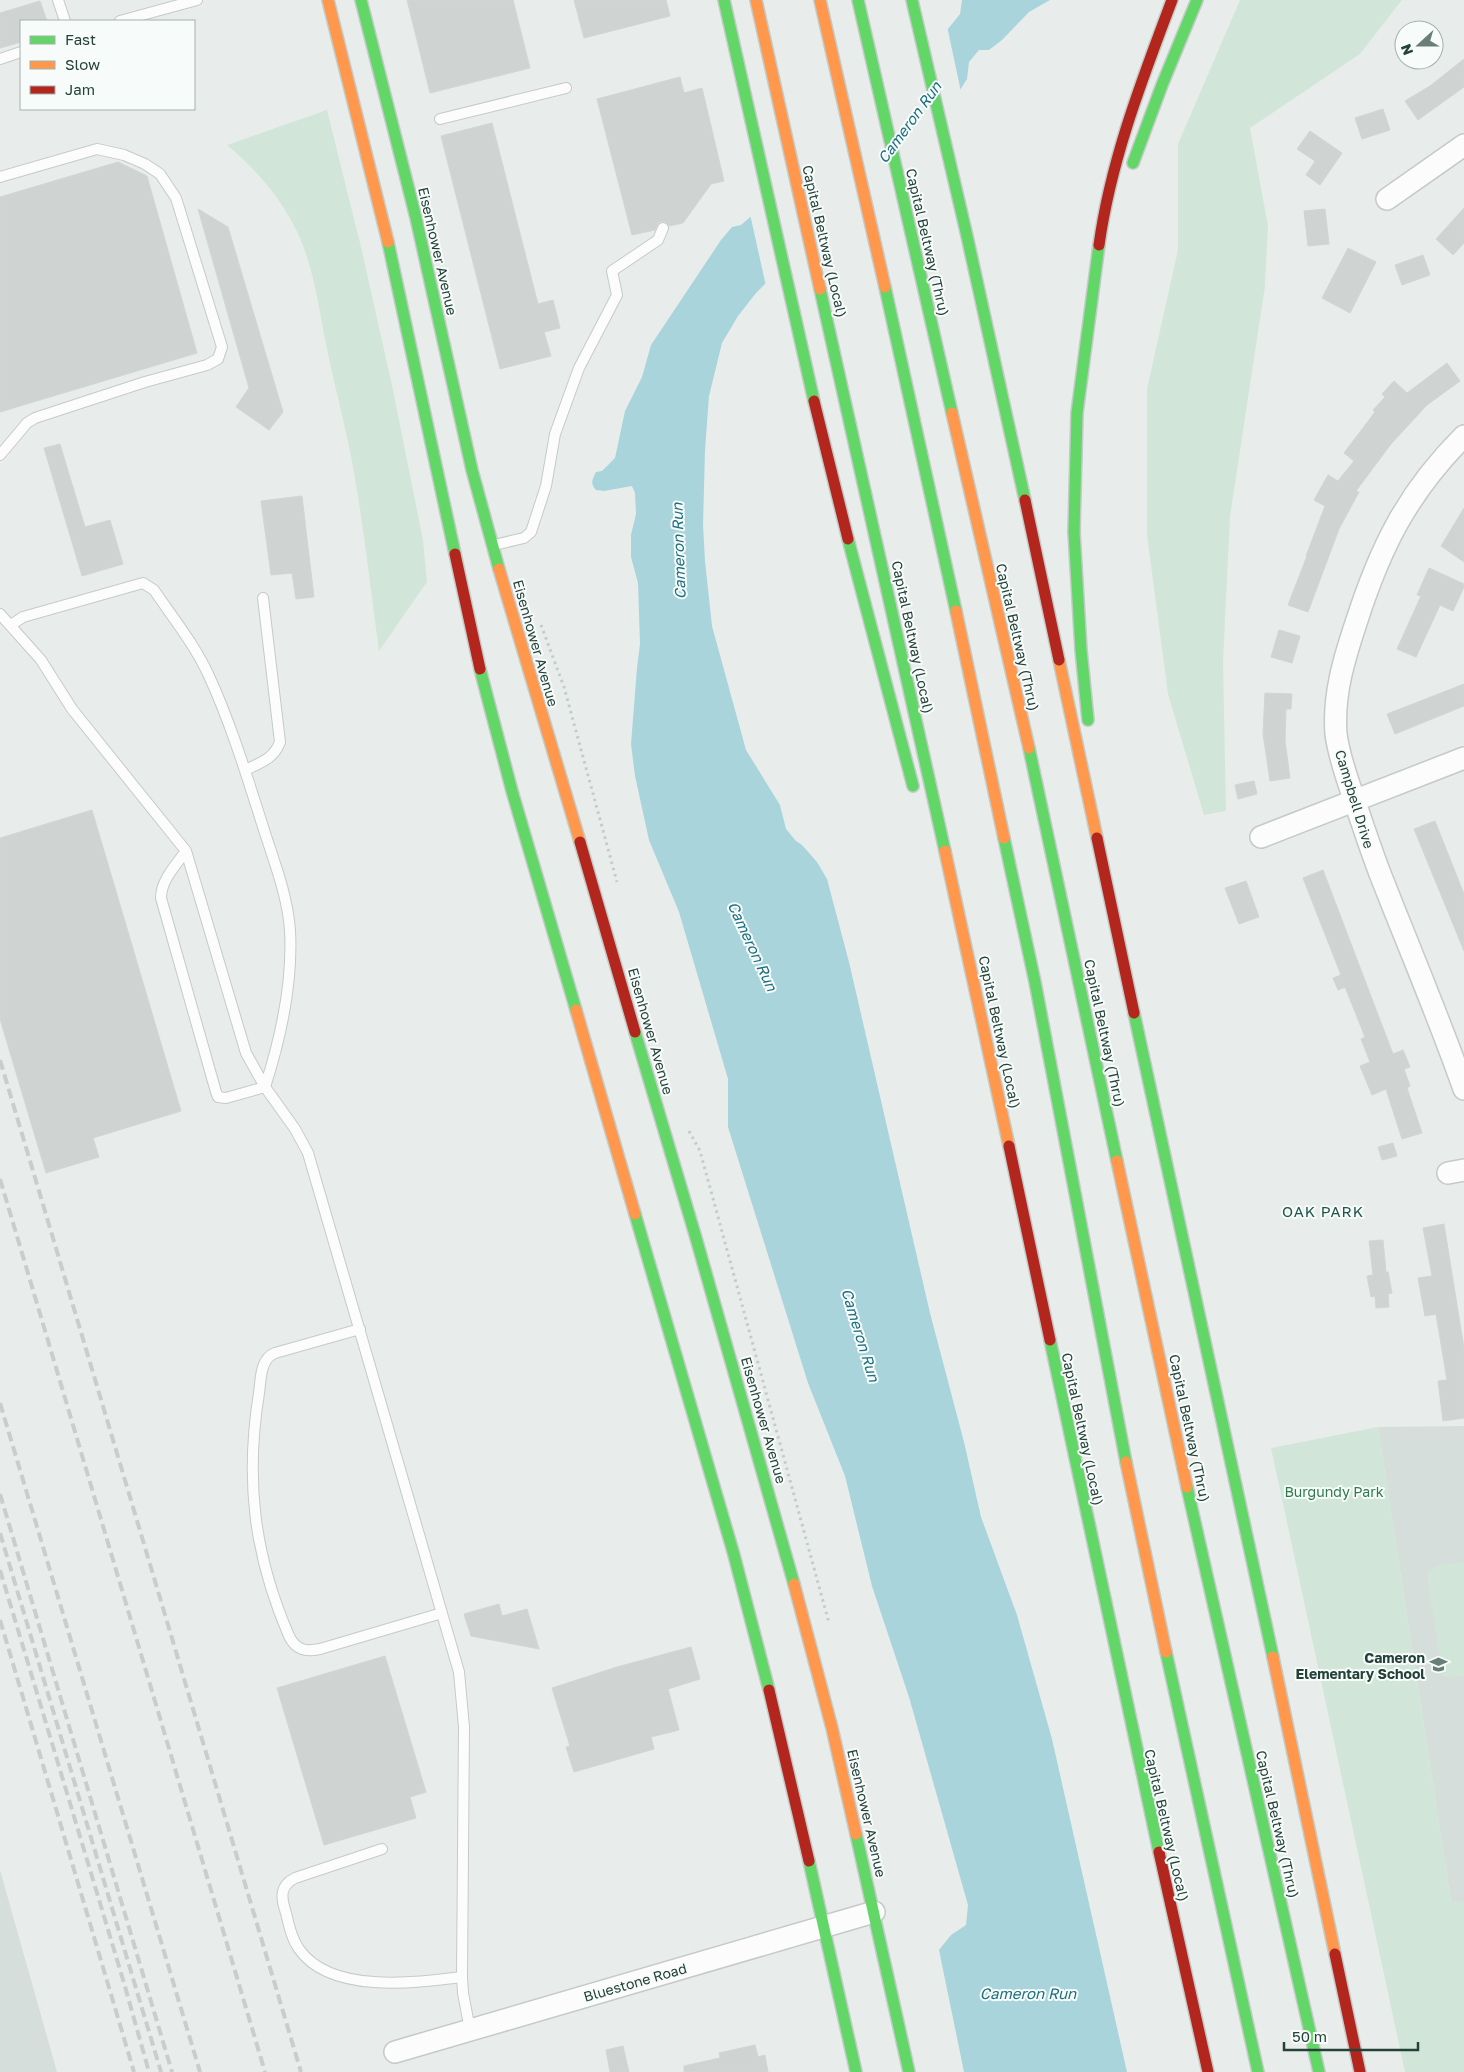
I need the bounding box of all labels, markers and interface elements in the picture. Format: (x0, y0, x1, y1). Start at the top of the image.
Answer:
legend (20, 20, 195, 110)
north arrow (1394, 20, 1444, 70)
text: Fast (65, 30, 96, 48)
text: N (1397, 42, 1416, 58)
text: Slow (65, 55, 100, 73)
water label: Cameron Run (873, 77, 945, 166)
text: Jam (65, 80, 95, 98)
street label: Capital Beltway (Local) (799, 163, 851, 319)
street label: Capital Beltway (Thru) (903, 167, 953, 317)
street label: Eisenhower Avenue (415, 185, 461, 317)
water label: Cameron Run (667, 502, 689, 600)
street label: Capital Beltway (Local) (889, 559, 937, 715)
street label: Capital Beltway (Thru) (993, 562, 1043, 712)
street label: Eisenhower Avenue (510, 578, 562, 708)
street label: Campbell Drive (1332, 748, 1378, 850)
water label: Cameron Run (724, 898, 782, 994)
street label: Capital Beltway (Local) (976, 954, 1024, 1110)
street label: Capital Beltway (Thru) (1081, 958, 1129, 1108)
street label: Eisenhower Avenue (625, 966, 677, 1096)
district label: OAK PARK (1282, 1202, 1364, 1220)
water label: Cameron Run (838, 1286, 884, 1385)
street label: Capital Beltway (Local) (1059, 1351, 1107, 1507)
street label: Capital Beltway (Thru) (1166, 1353, 1214, 1503)
street label: Eisenhower Avenue (738, 1355, 790, 1485)
park label: Burgundy Park (1284, 1483, 1384, 1500)
place label: Cameron Elementary School (1296, 1649, 1425, 1682)
school or university icon: Cameron Elementary School (1429, 1655, 1449, 1675)
street label: Eisenhower Avenue (844, 1747, 890, 1879)
street label: Capital Beltway (Local) (1141, 1747, 1193, 1903)
street label: Capital Beltway (Thru) (1253, 1749, 1303, 1899)
street label: Bluestone Road (582, 1959, 688, 2005)
water label: Cameron Run (980, 1984, 1077, 2002)
scale bar (1284, 2020, 1418, 2052)
text: 50 m (1292, 2027, 1327, 2045)

